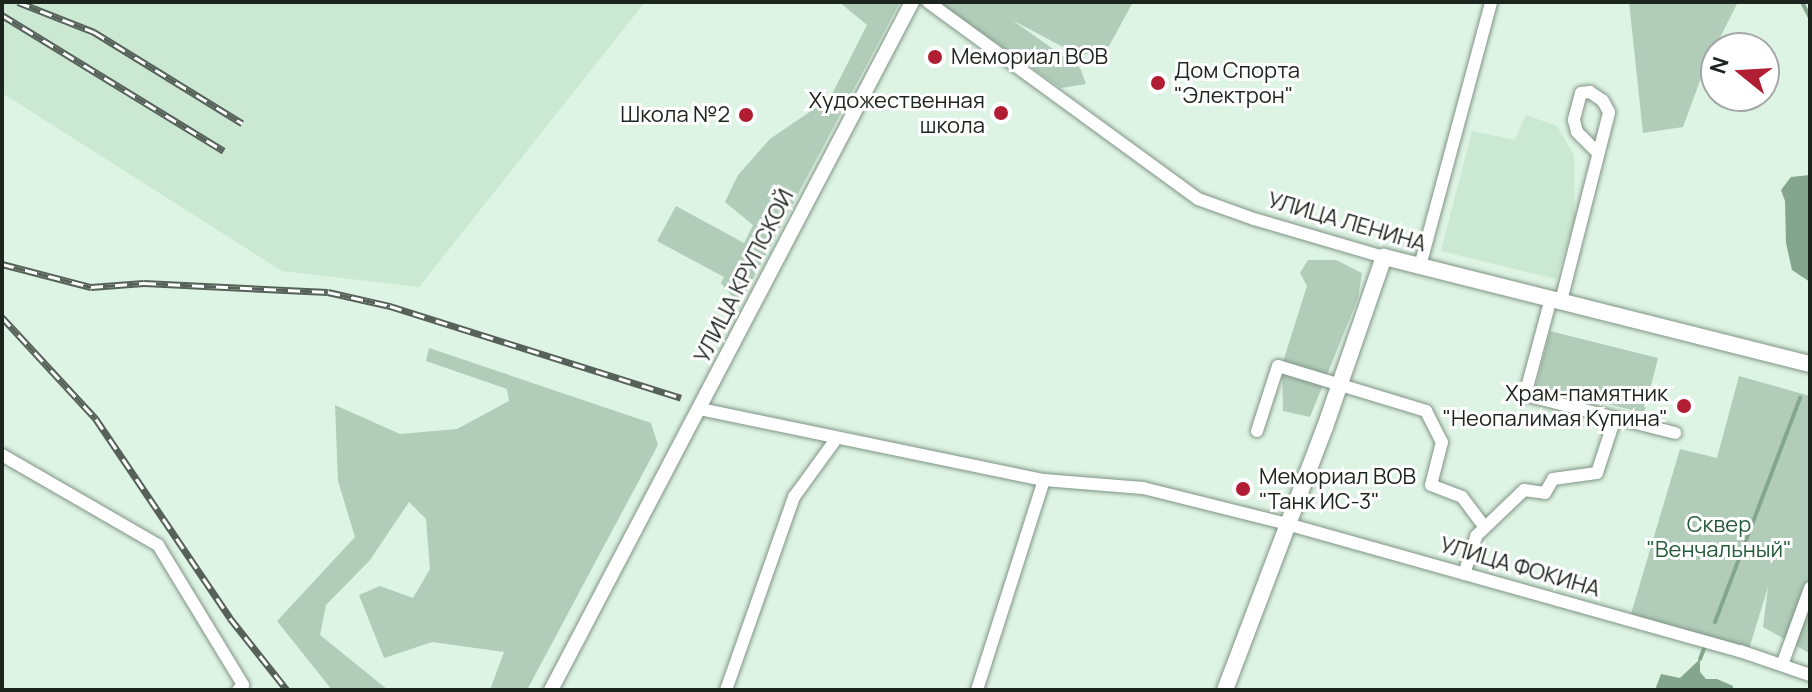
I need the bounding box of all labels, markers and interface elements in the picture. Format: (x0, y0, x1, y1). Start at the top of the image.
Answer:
north arrow (1700, 32, 1780, 112)
place label: Мемориал ВОВ (951, 44, 1108, 70)
marker: Мемориал ВОВ (926, 48, 944, 66)
text: N (1702, 53, 1736, 77)
place label: Дом Спорта "Электрон" (1174, 57, 1300, 108)
marker: Дом Спорта "Электрон" (1149, 74, 1167, 92)
place label: Художественная школа (809, 87, 985, 138)
place label: Школа №2 (620, 102, 730, 128)
marker: Художественная школа (992, 104, 1010, 122)
marker: Школа №2 (737, 106, 755, 124)
street label: УЛИЦА КРУПСКОЙ (689, 185, 799, 367)
street label: УЛИЦА ЛЕНИНА (1265, 187, 1429, 257)
place label: Храм-памятник "Неопалимая Купина" (1442, 380, 1668, 432)
marker: Храм-памятник "Неопалимая Купина" (1675, 397, 1693, 415)
place label: Мемориал ВОВ "Танк ИС-3" (1259, 463, 1416, 514)
marker: Мемориал ВОВ "Танк ИС-3" (1234, 480, 1252, 498)
park label: Сквер "Венчальный" (1646, 511, 1792, 562)
street label: УЛИЦА ФОКИНА (1437, 532, 1603, 602)

